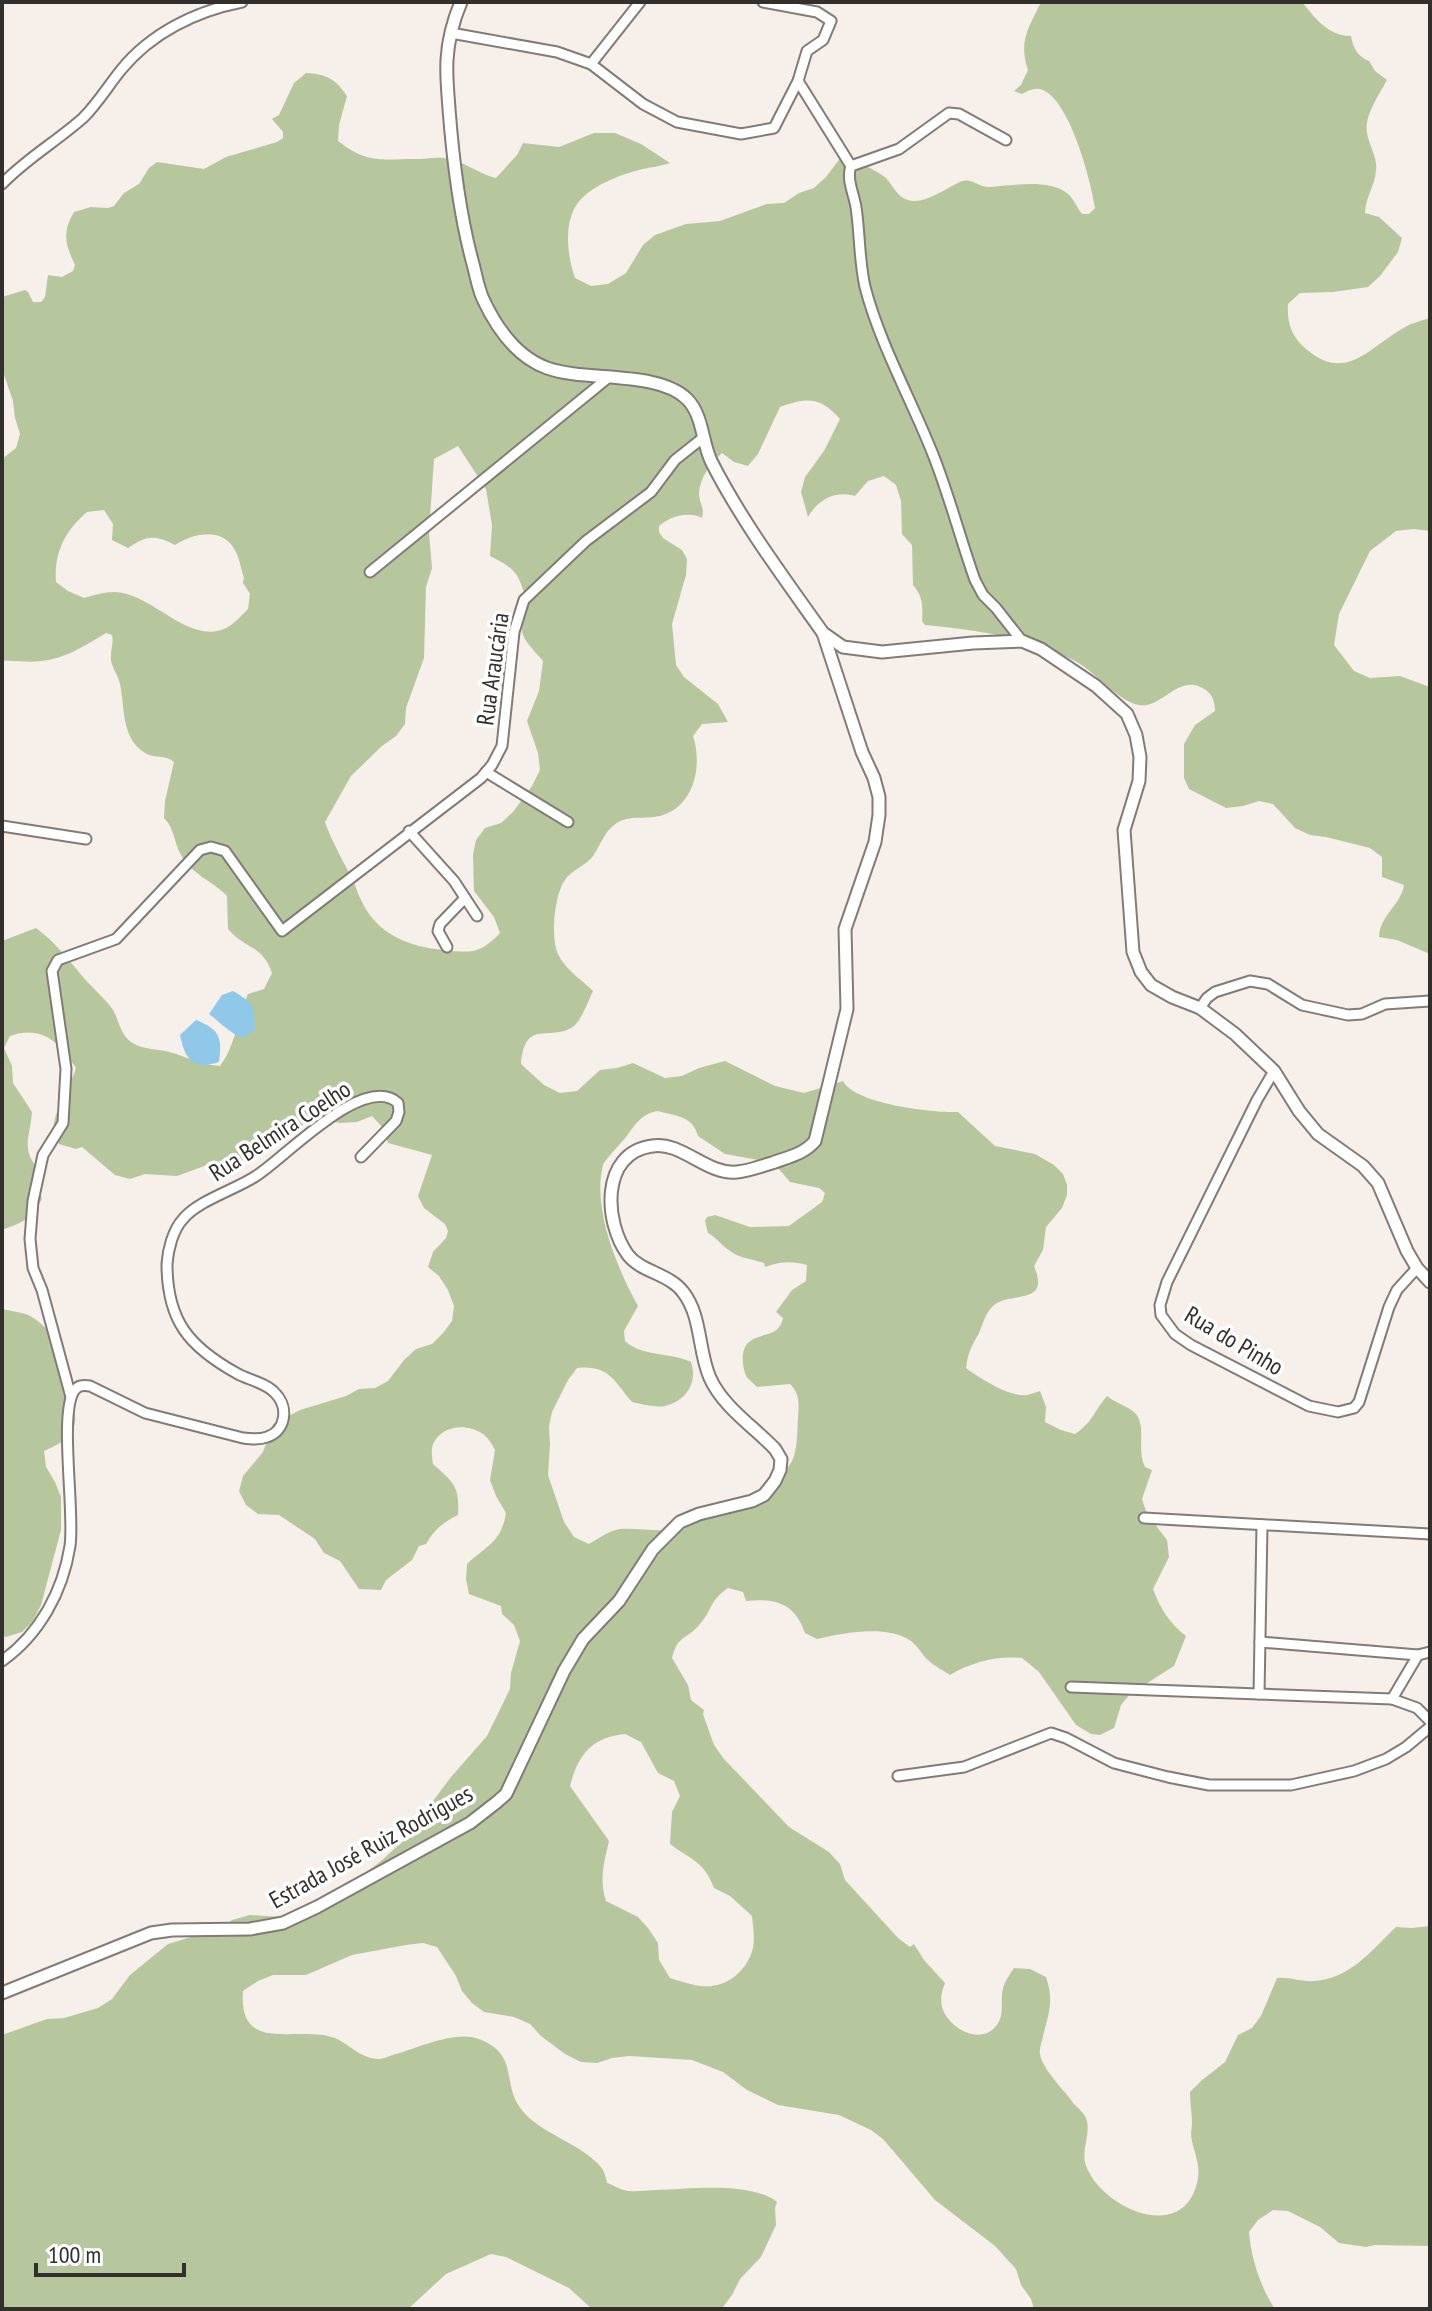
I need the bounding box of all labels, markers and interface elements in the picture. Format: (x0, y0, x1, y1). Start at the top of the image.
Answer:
street label: Rua Araucária (469, 611, 516, 727)
street label: Rua Belmira Coelho (203, 1073, 356, 1188)
street label: Rua do Pinho (1179, 1299, 1289, 1382)
street label: Estrada José Ruiz Rodrigues (264, 1778, 478, 1915)
scale bar (36, 2227, 184, 2277)
text: 100 m (48, 2239, 101, 2270)

